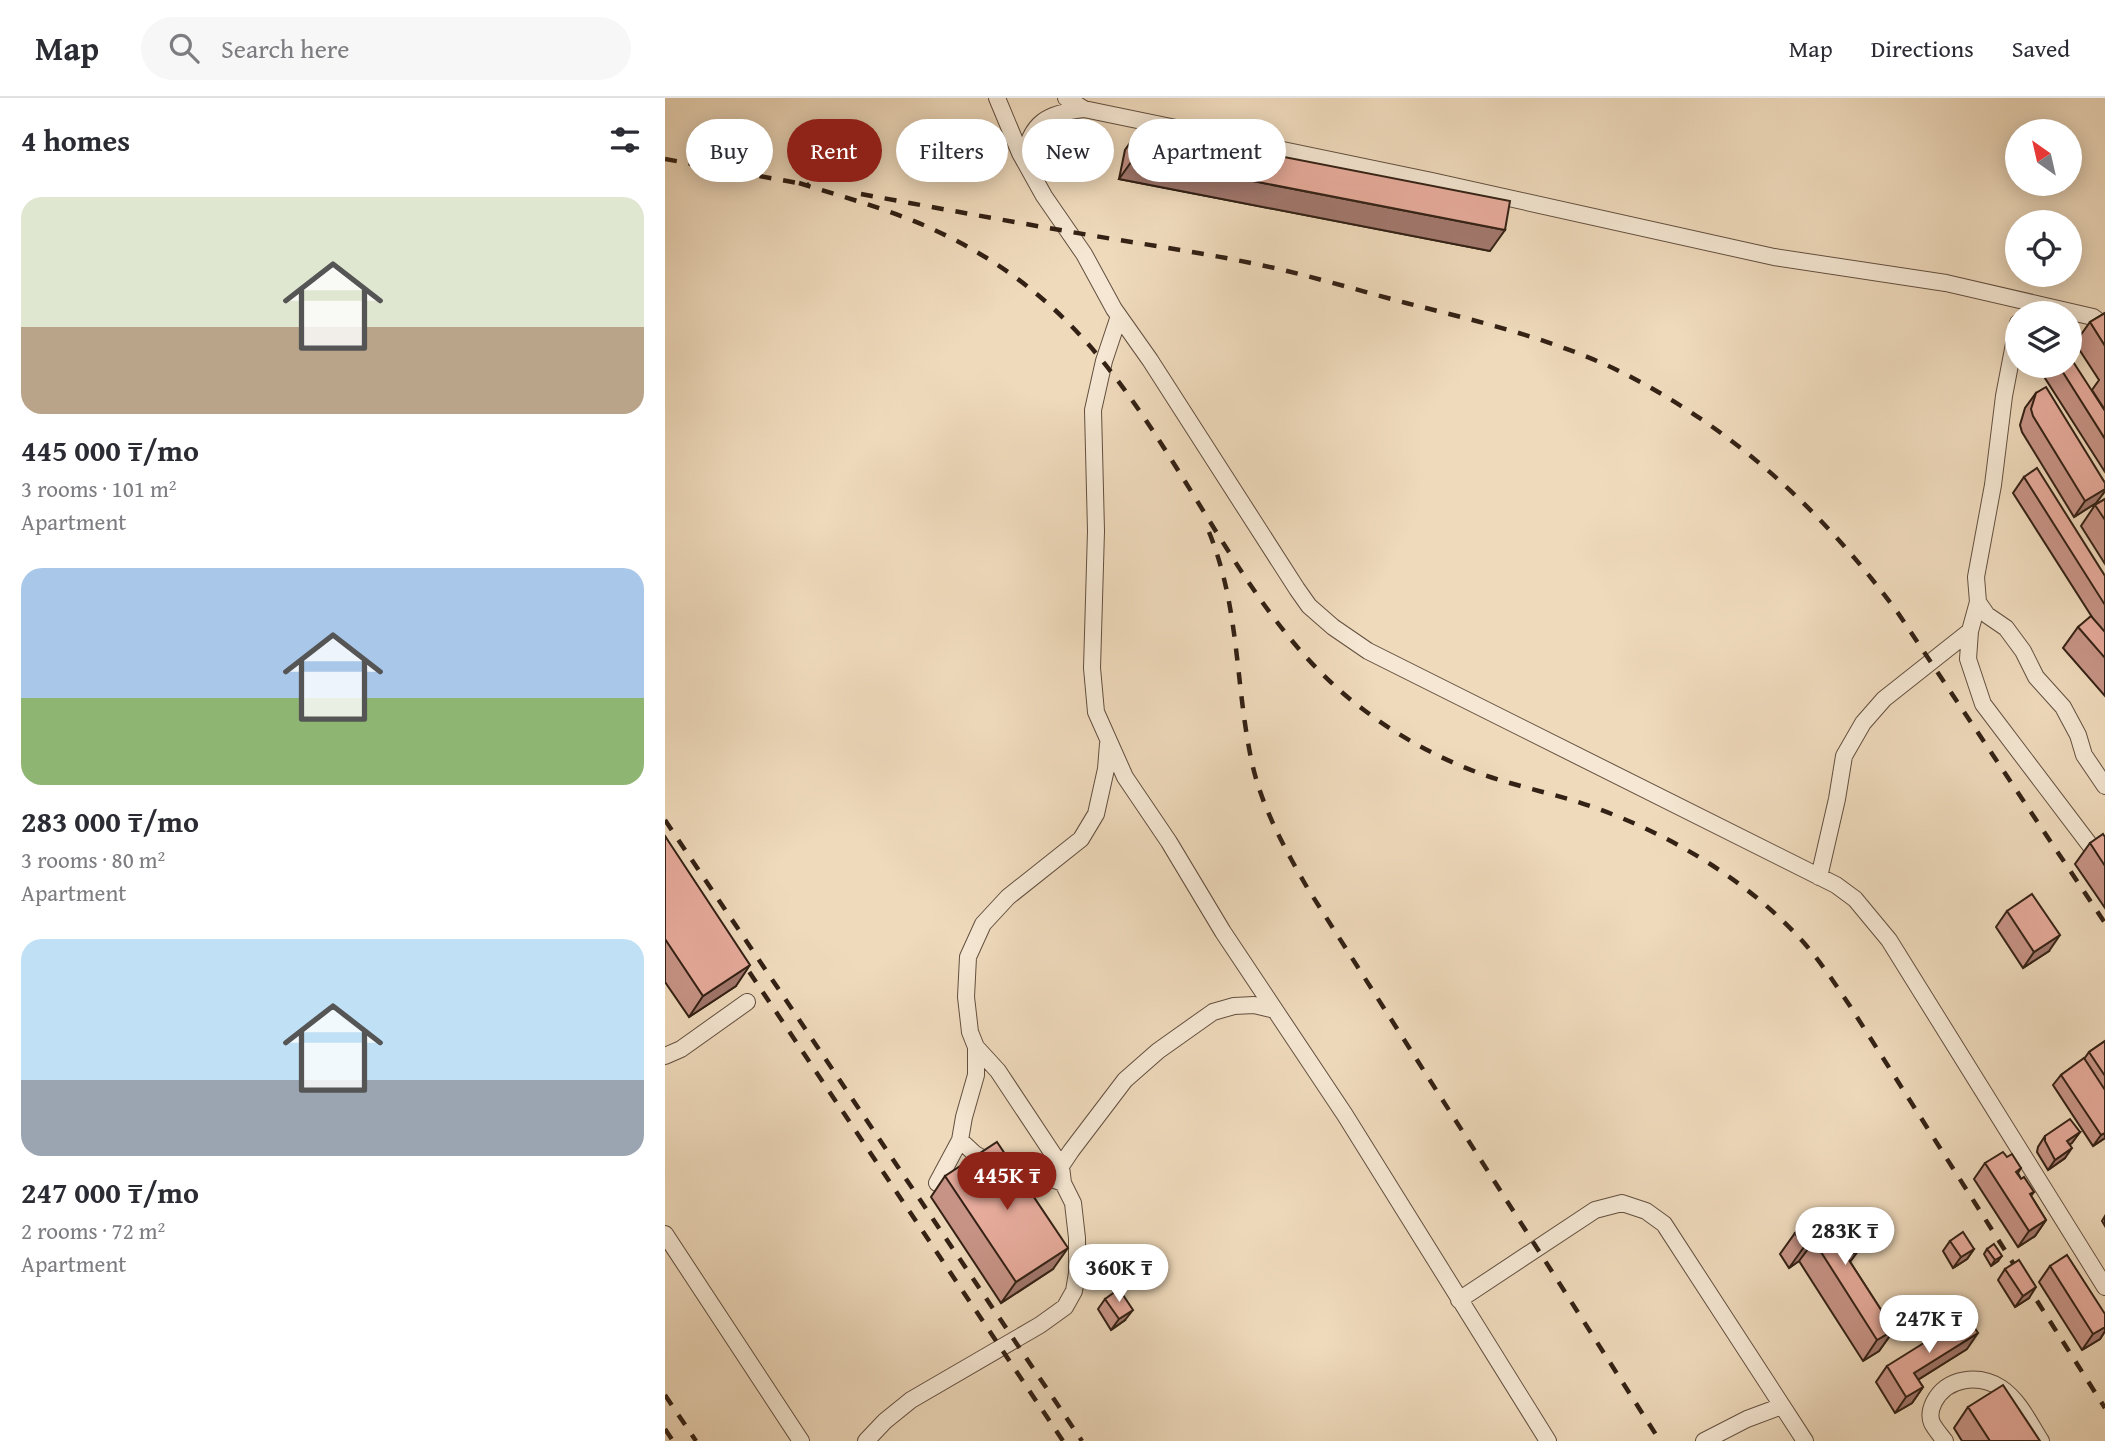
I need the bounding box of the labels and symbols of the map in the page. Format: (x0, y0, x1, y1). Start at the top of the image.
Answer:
north arrow (2005, 119, 2083, 196)
pin: 445K ₸ (950, 1152, 1064, 1212)
pin: 283K ₸ (1788, 1208, 1902, 1267)
pin: 360K ₸ (1062, 1244, 1176, 1304)
pin: 247K ₸ (1872, 1296, 1986, 1355)

